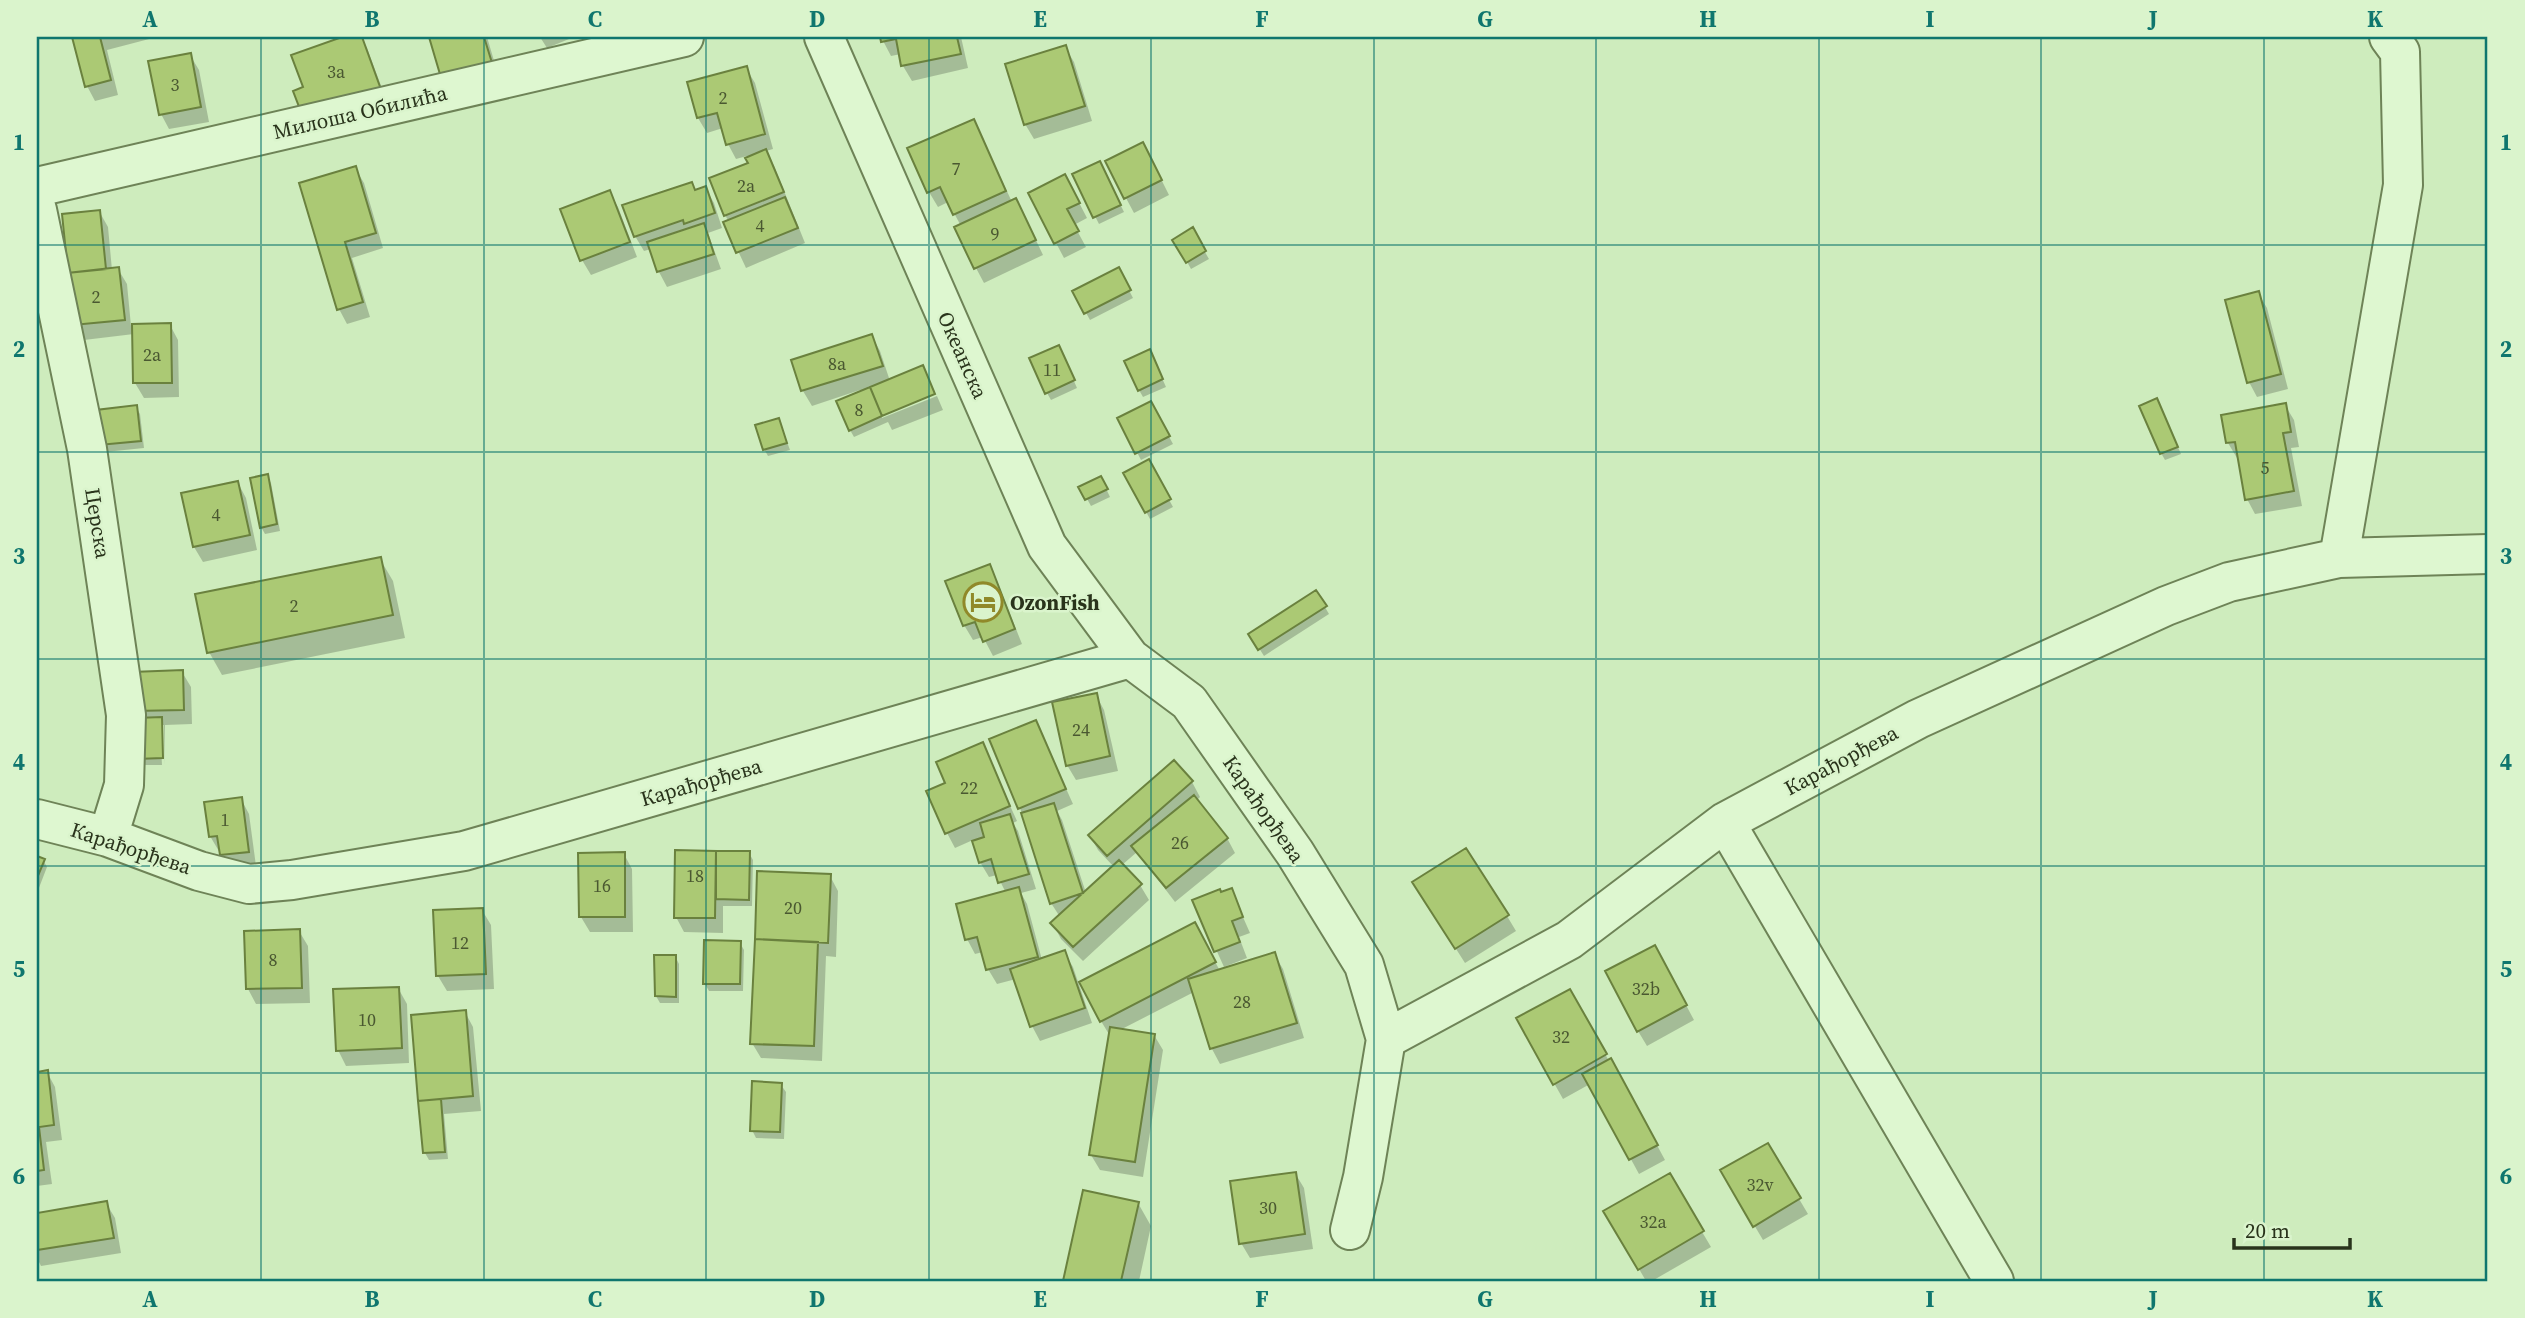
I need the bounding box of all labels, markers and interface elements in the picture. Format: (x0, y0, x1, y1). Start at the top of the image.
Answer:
text: A (142, 3, 158, 35)
text: B (365, 3, 380, 35)
text: C (588, 3, 602, 35)
text: D (809, 3, 825, 35)
text: E (1033, 3, 1047, 35)
text: F (1255, 3, 1269, 35)
text: G (1477, 3, 1493, 35)
text: H (1699, 3, 1717, 35)
text: I (1926, 3, 1935, 35)
text: J (2146, 3, 2158, 35)
text: K (2367, 3, 2383, 35)
house number: 3a (327, 59, 346, 84)
house number: 3 (171, 72, 180, 97)
street label: Милоша Обилића (270, 78, 450, 146)
house number: 2 (719, 85, 728, 110)
text: 1 (13, 126, 25, 158)
text: 1 (2500, 126, 2512, 158)
house number: 7 (952, 156, 961, 181)
house number: 2a (737, 173, 756, 198)
house number: 4 (756, 213, 765, 238)
house number: 9 (991, 221, 1000, 246)
house number: 2 (92, 284, 101, 309)
street label: Океанска (931, 307, 995, 403)
text: 2 (13, 333, 25, 365)
text: 2 (2500, 333, 2512, 365)
house number: 2a (143, 342, 162, 367)
house number: 8a (828, 351, 847, 376)
house number: 11 (1043, 357, 1061, 382)
house number: 8 (855, 397, 864, 422)
house number: 5 (2261, 455, 2270, 480)
street label: Церска (78, 486, 118, 561)
house number: 4 (212, 502, 221, 527)
text: 3 (13, 540, 25, 572)
text: 3 (2500, 540, 2512, 572)
hotel icon: OzonFish (962, 581, 1004, 623)
place label: OzonFish (1010, 588, 1100, 617)
house number: 2 (290, 593, 299, 618)
house number: 24 (1072, 717, 1090, 742)
street label: Карађорђева (1779, 718, 1903, 802)
text: 4 (13, 746, 25, 778)
text: 4 (2500, 746, 2512, 778)
street label: Карађорђева (1216, 749, 1312, 869)
street label: Карађорђева (637, 751, 765, 813)
house number: 22 (960, 775, 978, 800)
house number: 1 (221, 807, 230, 832)
street label: Карађорђева (67, 815, 195, 881)
house number: 26 (1171, 830, 1189, 855)
house number: 18 (686, 863, 704, 888)
house number: 16 (593, 873, 611, 898)
house number: 20 (784, 895, 802, 920)
house number: 12 (451, 930, 469, 955)
house number: 8 (269, 947, 278, 972)
text: 5 (13, 953, 25, 985)
text: 5 (2500, 953, 2512, 985)
house number: 32b (1632, 976, 1660, 1001)
house number: 28 (1233, 989, 1251, 1014)
house number: 10 (358, 1007, 376, 1032)
house number: 32 (1552, 1024, 1570, 1049)
text: 6 (13, 1160, 25, 1192)
text: 6 (2500, 1160, 2512, 1192)
house number: 32v (1746, 1172, 1774, 1197)
house number: 30 (1259, 1195, 1277, 1220)
scale bar (2234, 1206, 2350, 1250)
house number: 32a (1639, 1209, 1667, 1234)
text: 20 m (2245, 1216, 2290, 1245)
text: A (142, 1283, 158, 1315)
text: B (365, 1283, 380, 1315)
text: C (588, 1283, 602, 1315)
text: D (809, 1283, 825, 1315)
text: E (1033, 1283, 1047, 1315)
text: F (1255, 1283, 1269, 1315)
text: G (1477, 1283, 1493, 1315)
text: H (1699, 1283, 1717, 1315)
text: I (1926, 1283, 1935, 1315)
text: J (2146, 1283, 2158, 1315)
text: K (2367, 1283, 2383, 1315)

